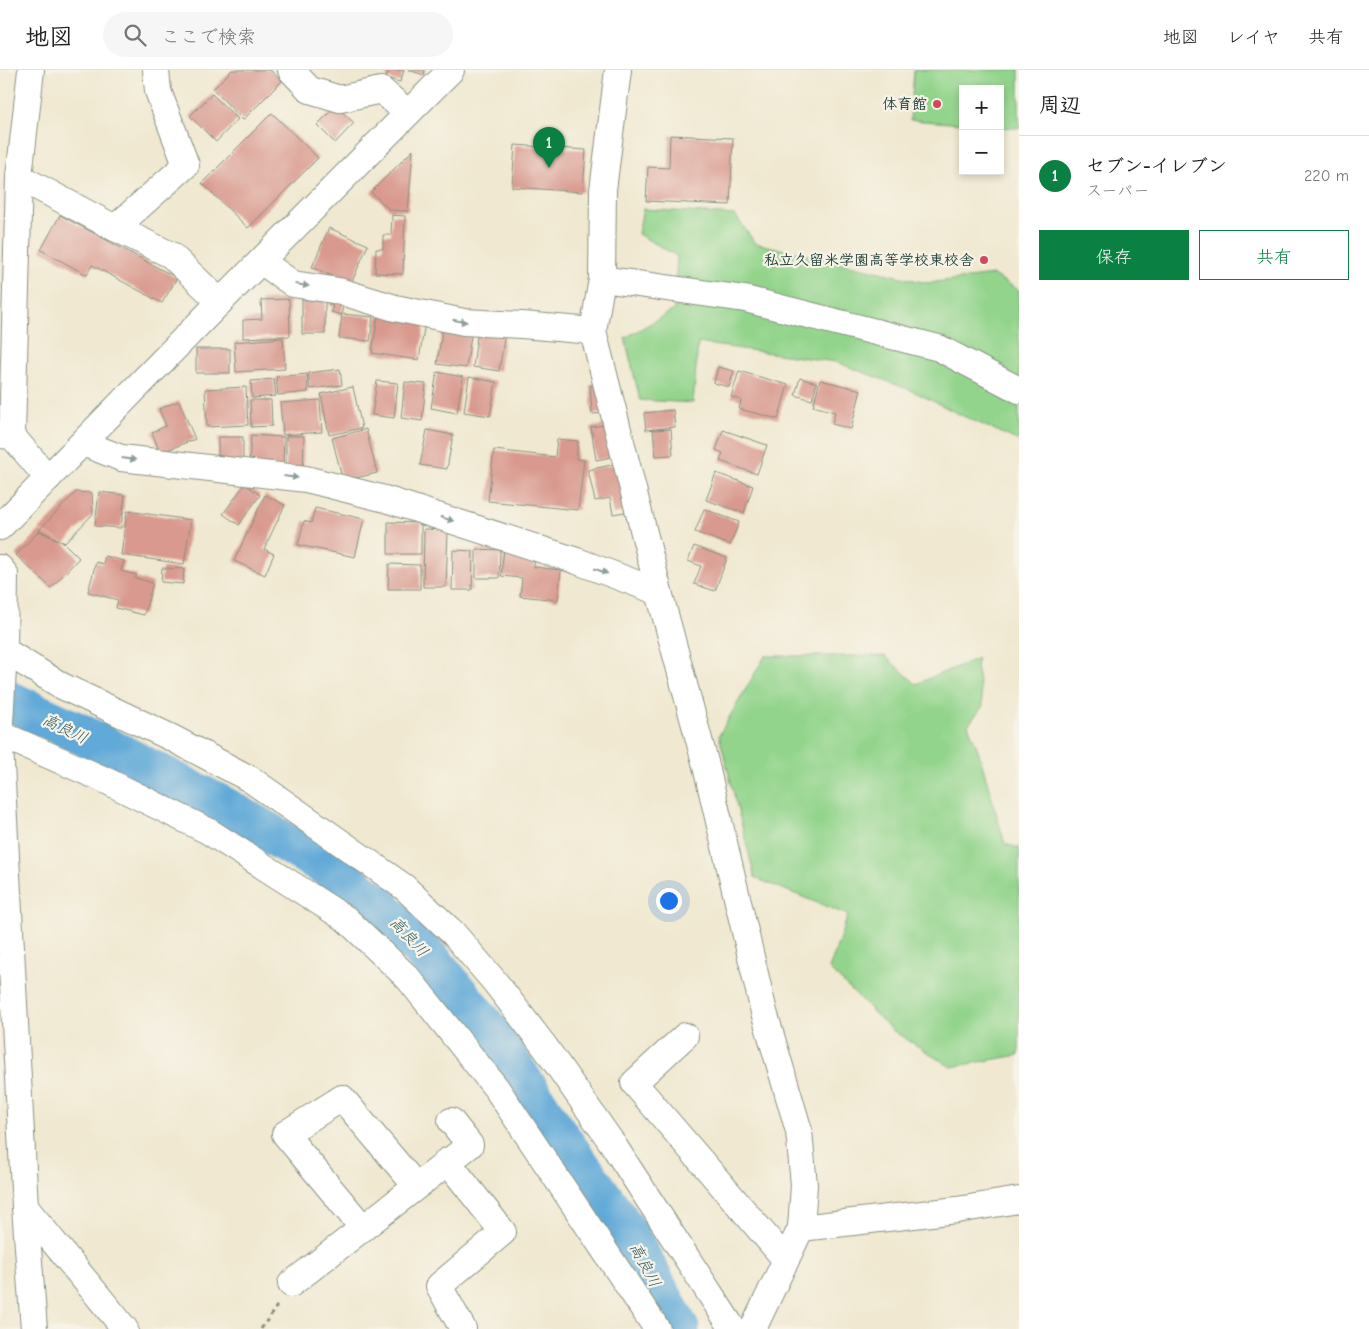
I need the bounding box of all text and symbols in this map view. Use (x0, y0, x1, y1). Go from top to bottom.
search box (103, 12, 453, 57)
icon: search (121, 21, 149, 49)
text: 地図 (25, 23, 73, 51)
text: ここで検索 (161, 26, 256, 48)
text: 地図 (1163, 27, 1199, 48)
text: レイヤ (1227, 27, 1280, 48)
text: 共有 (1308, 27, 1344, 48)
map controls (959, 85, 1004, 175)
button: + (959, 85, 1004, 130)
text: 周辺 (1039, 93, 1081, 117)
place label: 体育館 (882, 95, 927, 113)
marker: 体育館 (931, 98, 943, 110)
pin: 1 (533, 127, 565, 168)
button: − (959, 130, 1004, 175)
text: セブン-イレブン (1086, 155, 1227, 177)
text: 1 (1052, 167, 1058, 185)
text: 220 m (1304, 167, 1349, 185)
text: スーパー (1086, 182, 1149, 200)
button: 保存 (1039, 230, 1189, 280)
button: 共有 (1199, 230, 1349, 280)
place label: 私立久留米学園高等学校東校舎 (764, 251, 974, 269)
marker: 私立久留米学園高等学校東校舎 (978, 254, 990, 266)
one-way arrow (295, 282, 311, 290)
one-way arrow (453, 317, 469, 325)
one-way arrow (121, 455, 137, 463)
one-way arrow (283, 473, 299, 481)
one-way arrow (440, 516, 455, 524)
one-way arrow (594, 567, 609, 575)
water label: 高良川 (39, 710, 91, 748)
your location (656, 888, 682, 914)
water label: 高良川 (386, 913, 432, 961)
water label: 高良川 (626, 1240, 664, 1290)

